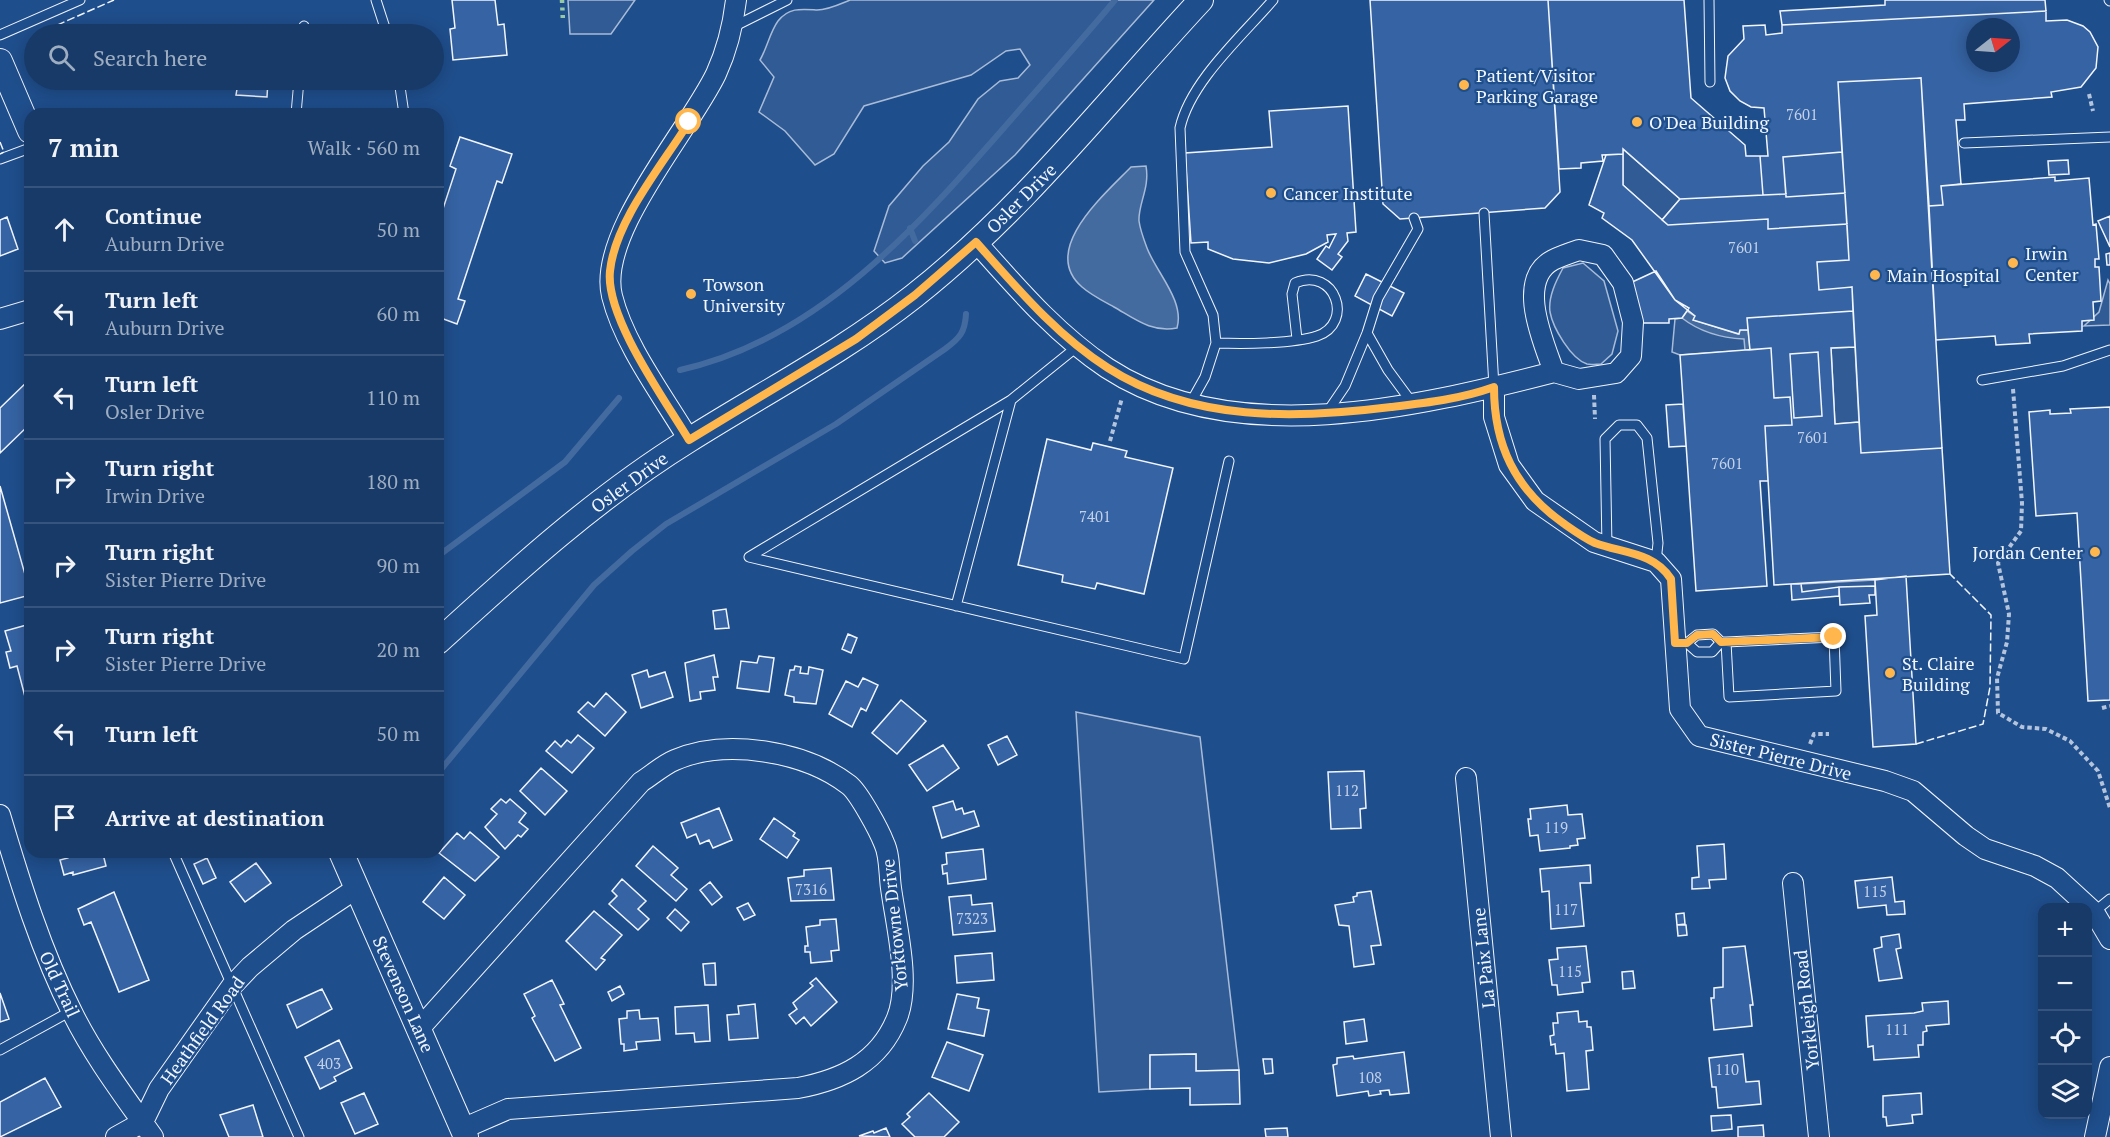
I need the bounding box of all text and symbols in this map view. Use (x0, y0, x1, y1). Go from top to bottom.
north arrow (1966, 18, 2020, 72)
search box (24, 24, 444, 90)
icon: search (45, 41, 78, 74)
text: Search here (93, 43, 207, 72)
place label: Patient/Visitor Parking Garage (1476, 63, 1598, 108)
marker: Patient/Visitor Parking Garage (1457, 78, 1471, 92)
house number: 7601 (1786, 104, 1818, 124)
route start (675, 108, 701, 134)
place label: O'Dea Building (1649, 110, 1769, 134)
marker: O'Dea Building (1630, 115, 1644, 129)
text: 7 min (48, 130, 119, 164)
text: Walk · 560 m (308, 134, 420, 161)
street label: Osler Drive (981, 158, 1061, 238)
place label: Cancer Institute (1283, 181, 1412, 205)
marker: Cancer Institute (1264, 186, 1278, 200)
text: Continue (105, 201, 202, 230)
icon: ahead (48, 213, 81, 246)
text: 50 m (377, 216, 420, 243)
text: Auburn Drive (105, 230, 225, 257)
house number: 7601 (1728, 237, 1760, 257)
place label: Irwin Center (2025, 241, 2079, 286)
marker: Irwin Center (2006, 256, 2020, 270)
place label: Main Hospital (1887, 263, 2000, 287)
marker: Main Hospital (1868, 268, 1882, 282)
place label: Towson University (703, 272, 786, 317)
text: Turn left (105, 285, 198, 314)
marker: Towson University (684, 287, 698, 301)
icon: left (48, 297, 81, 330)
text: 60 m (377, 300, 420, 327)
text: Auburn Drive (105, 314, 225, 341)
text: Turn left (105, 369, 198, 398)
icon: left (48, 381, 81, 414)
text: 110 m (366, 384, 420, 411)
text: Osler Drive (105, 398, 205, 425)
house number: 7601 (1797, 427, 1829, 447)
street label: Osler Drive (586, 446, 672, 518)
text: Turn right (105, 453, 214, 482)
house number: 7601 (1711, 453, 1743, 473)
icon: right (48, 465, 81, 498)
text: 180 m (366, 468, 420, 495)
text: Irwin Drive (105, 482, 205, 509)
house number: 7401 (1079, 506, 1111, 526)
text: Turn right (105, 537, 214, 566)
place label: Jordan Center (1972, 540, 2083, 564)
marker: Jordan Center (2088, 545, 2102, 559)
icon: right (48, 549, 81, 582)
text: 90 m (377, 552, 420, 579)
text: Sister Pierre Drive (105, 566, 266, 593)
text: Turn right (105, 621, 214, 650)
route end (1820, 623, 1846, 649)
icon: right (48, 633, 81, 666)
text: 20 m (377, 636, 420, 663)
text: Sister Pierre Drive (105, 650, 266, 677)
place label: St. Claire Building (1902, 651, 1975, 696)
marker: St. Claire Building (1883, 666, 1897, 680)
icon: left (48, 717, 81, 750)
text: Turn left (105, 719, 198, 748)
text: 50 m (377, 720, 420, 747)
street label: Sister Pierre Drive (1708, 727, 1854, 785)
house number: 112 (1335, 780, 1359, 800)
icon: arrive (48, 801, 81, 834)
text: Arrive at destination (105, 803, 324, 832)
house number: 119 (1544, 817, 1568, 837)
street label: Yorktowne Drive (875, 858, 913, 992)
house number: 7316 (795, 879, 827, 899)
house number: 115 (1863, 881, 1887, 901)
house number: 117 (1554, 899, 1578, 919)
map controls (2038, 903, 2092, 1119)
button: + (2038, 903, 2092, 957)
street label: La Paix Lane (1466, 907, 1500, 1009)
house number: 7323 (956, 908, 988, 928)
street label: Stevenson Lane (368, 932, 440, 1056)
street label: Old Trail (34, 947, 86, 1021)
street label: Yorkleigh Road (1788, 949, 1824, 1071)
button: − (2038, 957, 2092, 1011)
house number: 115 (1558, 961, 1582, 981)
street label: Heathfield Road (155, 971, 249, 1089)
button: locate (2038, 1011, 2092, 1065)
house number: 111 (1885, 1019, 1909, 1039)
house number: 403 (317, 1053, 341, 1073)
house number: 110 (1715, 1059, 1739, 1079)
button: layers (2038, 1065, 2092, 1119)
house number: 108 (1358, 1067, 1382, 1087)

